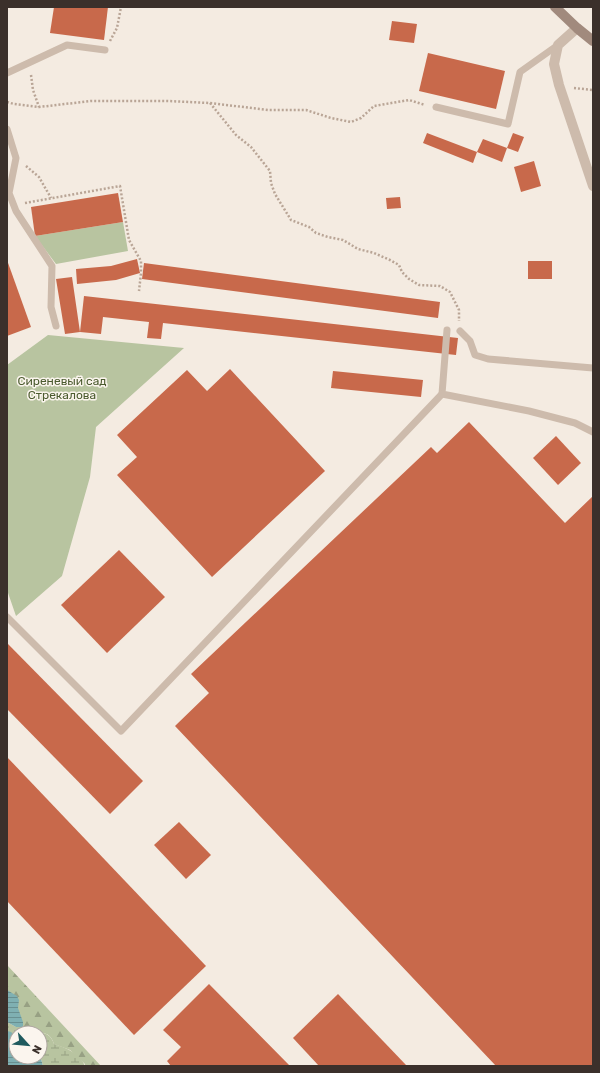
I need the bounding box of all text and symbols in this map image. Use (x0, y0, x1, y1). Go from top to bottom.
park label: Сиреневый сад Стрекалова (17, 374, 107, 402)
north arrow (8, 1025, 48, 1065)
text: N (29, 1043, 44, 1056)

